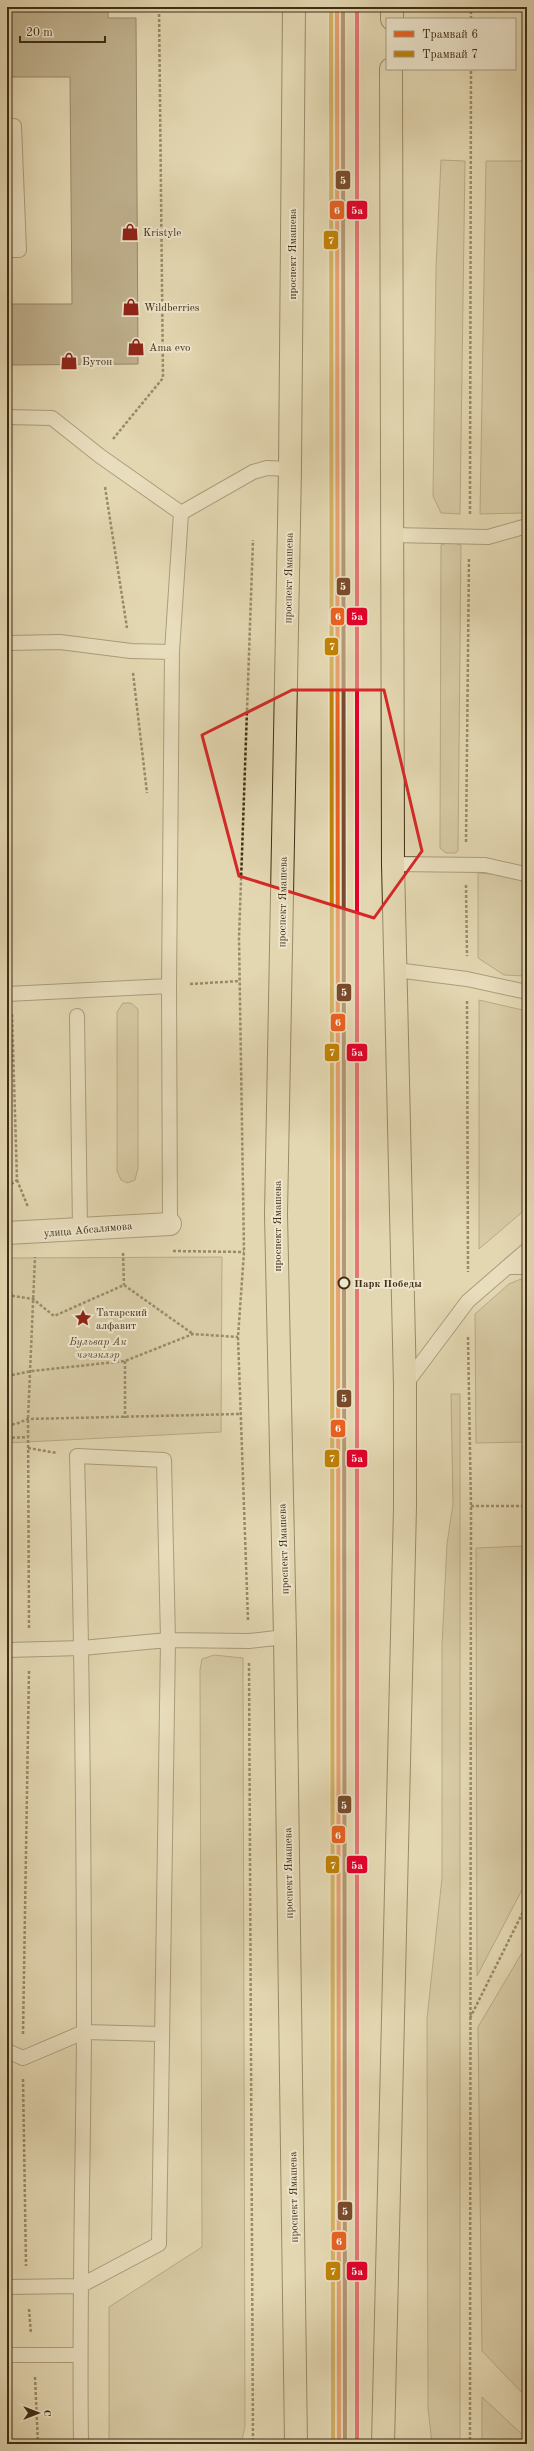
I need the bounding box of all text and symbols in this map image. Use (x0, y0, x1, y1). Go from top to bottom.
scale bar (20, 18, 105, 44)
legend (386, 18, 516, 70)
text: 20 m (26, 27, 53, 39)
text: Трамвай 6 (422, 29, 478, 41)
text: Трамвай 7 (422, 49, 478, 61)
line badge: 5 (335, 170, 351, 190)
text: 5 (340, 176, 346, 187)
line badge: 6 (329, 200, 345, 220)
line badge: 5а (346, 200, 368, 220)
text: 6 (334, 206, 340, 217)
text: 5а (351, 206, 363, 217)
street label: проспект Ямашева (288, 208, 299, 300)
shop icon: Kristyle (120, 222, 140, 242)
place label: Kristyle (143, 228, 181, 239)
line badge: 7 (323, 230, 339, 250)
text: 7 (328, 236, 334, 247)
shop icon: Wildberries (121, 297, 141, 317)
place label: Wildberries (144, 303, 200, 314)
shop icon: Ama evo (126, 337, 146, 357)
place label: Ama evo (149, 343, 190, 354)
shop icon: Бутон (59, 351, 79, 371)
place label: Бутон (82, 357, 112, 368)
street label: проспект Ямашева (283, 532, 296, 624)
line badge: 5 (336, 577, 351, 596)
text: 5 (340, 582, 346, 593)
line badge: 6 (330, 607, 345, 626)
line badge: 5а (346, 607, 368, 626)
text: 6 (335, 612, 341, 623)
text: 5а (351, 612, 363, 623)
line badge: 7 (324, 637, 339, 656)
text: 7 (329, 642, 335, 653)
street label: проспект Ямашева (277, 856, 290, 948)
line badge: 5 (336, 983, 352, 1002)
text: 5 (341, 988, 347, 999)
line badge: 6 (330, 1013, 346, 1032)
text: 6 (335, 1018, 341, 1029)
line badge: 7 (324, 1043, 340, 1062)
line badge: 5а (346, 1043, 368, 1062)
text: 7 (329, 1048, 335, 1059)
text: 5а (351, 1048, 363, 1059)
street label: проспект Ямашева (273, 1180, 284, 1272)
street label: улица Абсалямова (43, 1221, 134, 1240)
marker: Парк Победы (337, 1276, 351, 1290)
place label: Парк Победы (354, 1279, 422, 1290)
place icon: Татарский алфавит (73, 1308, 93, 1328)
place label: Татарский алфавит (96, 1308, 147, 1332)
park label: Бульвар Ак чәчәкләр (68, 1337, 127, 1361)
line badge: 5 (336, 1389, 352, 1408)
text: 5 (341, 1394, 347, 1405)
line badge: 6 (330, 1419, 346, 1438)
text: 6 (335, 1424, 341, 1435)
line badge: 7 (324, 1449, 340, 1468)
line badge: 5а (346, 1449, 368, 1468)
text: 7 (329, 1454, 335, 1465)
text: 5а (351, 1454, 363, 1465)
street label: проспект Ямашева (277, 1503, 292, 1595)
line badge: 5 (337, 1795, 352, 1814)
text: 5 (341, 1801, 347, 1812)
line badge: 6 (331, 1825, 346, 1844)
street label: проспект Ямашева (283, 1827, 296, 1919)
text: 6 (335, 1831, 341, 1842)
line badge: 7 (325, 1855, 340, 1874)
line badge: 5а (346, 1855, 368, 1874)
text: 7 (330, 1861, 336, 1872)
text: 5а (351, 1861, 363, 1872)
street label: проспект Ямашева (288, 2151, 301, 2243)
line badge: 5 (337, 2201, 353, 2221)
text: 5 (342, 2207, 348, 2218)
line badge: 6 (331, 2231, 347, 2251)
text: 6 (336, 2237, 342, 2248)
line badge: 7 (325, 2261, 341, 2281)
line badge: 5а (346, 2261, 368, 2281)
text: 7 (330, 2267, 336, 2278)
text: 5а (351, 2267, 363, 2278)
north arrow (18, 2393, 58, 2433)
text: С (41, 2409, 52, 2417)

